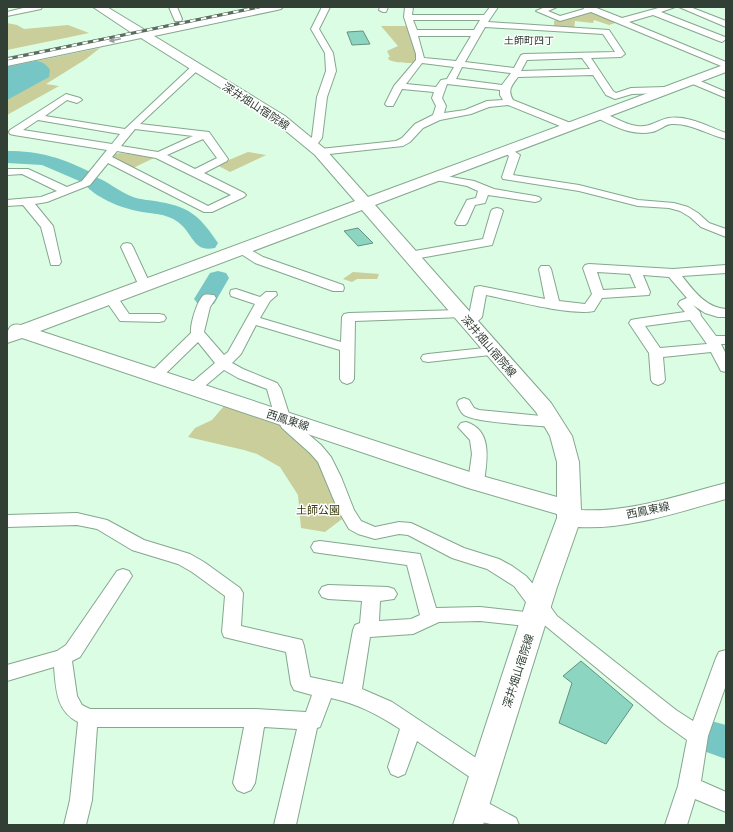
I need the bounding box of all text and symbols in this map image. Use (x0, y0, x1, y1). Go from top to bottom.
district label: 土師町四丁 (504, 34, 554, 47)
one-way arrow (109, 38, 122, 44)
street label: 深井畑山宿院線 (220, 79, 292, 133)
street label: 深井畑山宿院線 (458, 312, 520, 380)
street label: 西鳳東線 (265, 407, 311, 433)
street label: 西鳳東線 (625, 499, 671, 521)
park label: 土師公園 (296, 503, 340, 517)
street label: 深井畑山宿院線 (499, 632, 537, 710)

